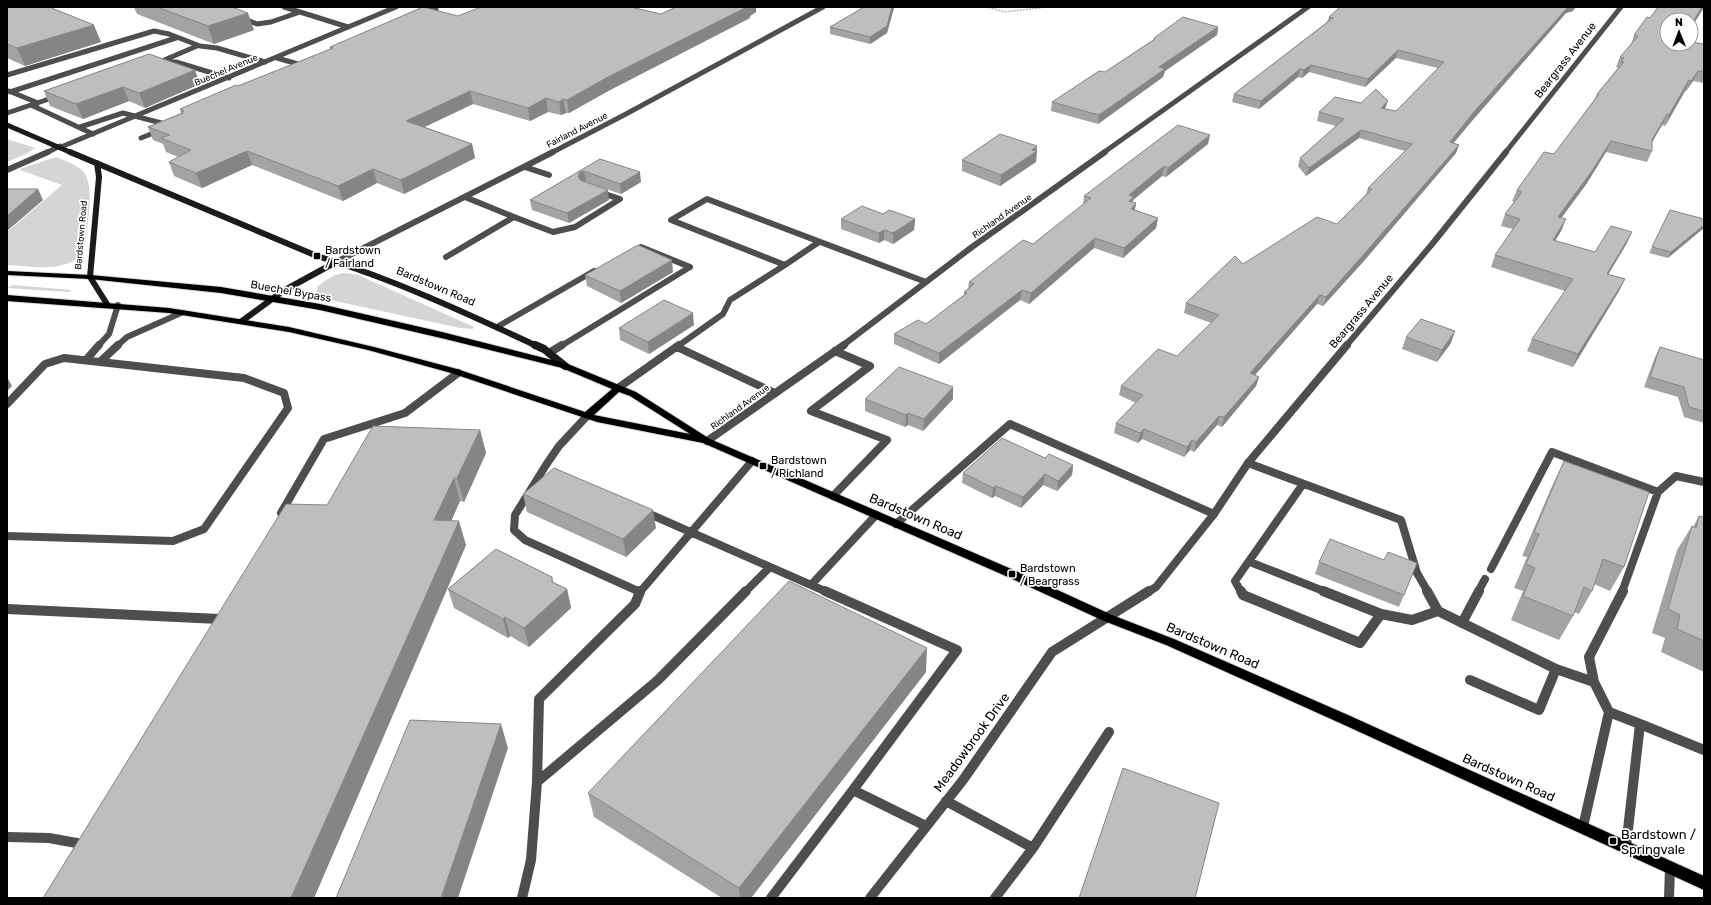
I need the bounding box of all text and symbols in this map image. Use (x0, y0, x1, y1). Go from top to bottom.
north arrow (1659, 12, 1699, 52)
text: N (1675, 16, 1683, 29)
street label: Beargrass Avenue (1532, 20, 1599, 101)
street label: Buechel Avenue (193, 52, 259, 88)
street label: Fairland Avenue (545, 110, 609, 150)
street label: Richland Avenue (970, 192, 1034, 240)
street label: Bardstown Road (73, 200, 89, 270)
place label: Bardstown / Fairland (325, 244, 381, 270)
marker: Bardstown / Fairland (312, 251, 322, 261)
street label: Bardstown Road (394, 264, 477, 309)
street label: Beargrass Avenue (1327, 272, 1396, 351)
street label: Buechel Bypass (250, 278, 333, 305)
street label: Richland Avenue (709, 382, 771, 432)
place label: Bardstown / Richland (771, 454, 827, 480)
marker: Bardstown / Richland (758, 461, 768, 471)
street label: Bardstown Road (867, 490, 965, 543)
place label: Bardstown / Beargrass (1020, 562, 1080, 588)
marker: Bardstown / Beargrass (1007, 569, 1017, 579)
street label: Bardstown Road (1164, 619, 1262, 672)
street label: Meadowbrook Drive (930, 690, 1012, 795)
street label: Bardstown Road (1460, 750, 1557, 805)
place label: Bardstown / Springvale (1621, 827, 1696, 858)
marker: Bardstown / Springvale (1608, 836, 1618, 846)

